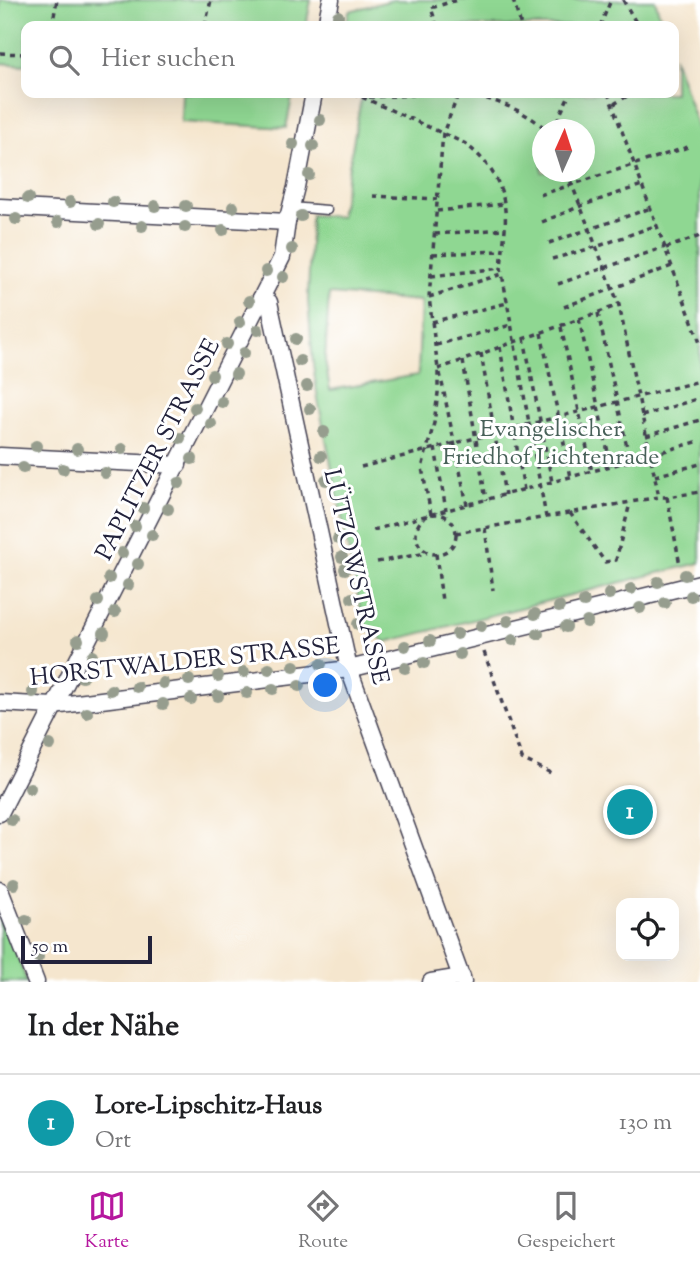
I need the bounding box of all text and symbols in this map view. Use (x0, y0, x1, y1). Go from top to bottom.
search box (21, 21, 679, 98)
icon: search (45, 41, 83, 79)
text: Hier suchen (101, 41, 236, 78)
north arrow (532, 119, 595, 182)
street label: PAPLITZER STRASSE (88, 333, 230, 567)
park label: Evangelischer Friedhof Lichtenrade (442, 413, 660, 475)
street label: LÜTZOWSTRASSE (314, 466, 396, 689)
street label: HORSTWALDER STRASSE (28, 630, 342, 696)
your location (308, 668, 342, 702)
pin: 1 (607, 786, 653, 838)
map controls (616, 898, 679, 961)
button: locate (616, 898, 679, 961)
scale bar (21, 933, 152, 965)
text: 50 m (32, 934, 68, 961)
text: In der Nähe (28, 1006, 179, 1049)
text: Lore-Lipschitz-Haus (95, 1088, 322, 1125)
text: 1 (47, 1107, 55, 1140)
text: 130 m (619, 1107, 672, 1140)
text: Ort (95, 1125, 131, 1158)
tab: Karte (84, 1187, 129, 1256)
tab: Route (298, 1187, 348, 1256)
tab: Gespeichert (517, 1187, 615, 1256)

